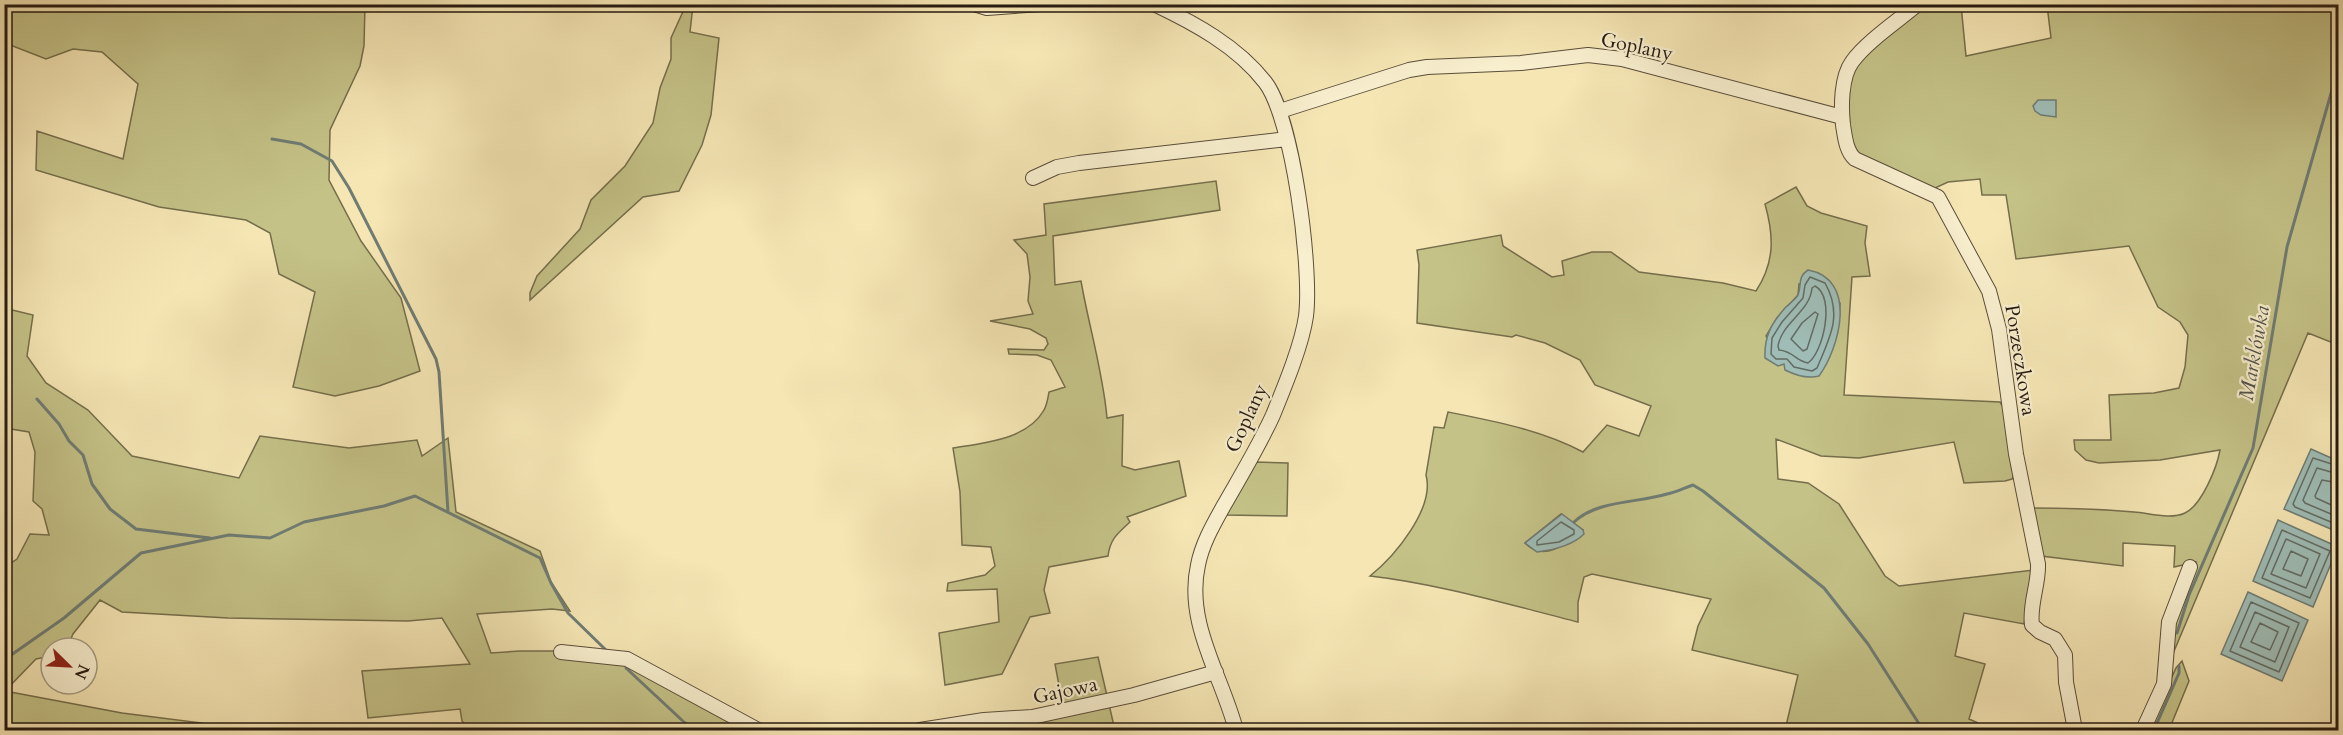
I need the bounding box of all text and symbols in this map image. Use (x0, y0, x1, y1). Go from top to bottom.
street label: Goplany (1598, 26, 1676, 67)
street label: Porzeczkowa (1998, 303, 2043, 418)
water label: Marklówka (2232, 303, 2277, 403)
street label: Goplany (1219, 379, 1274, 457)
north arrow (39, 636, 99, 696)
text: N (69, 661, 95, 683)
street label: Gajowa (1030, 670, 1100, 711)

